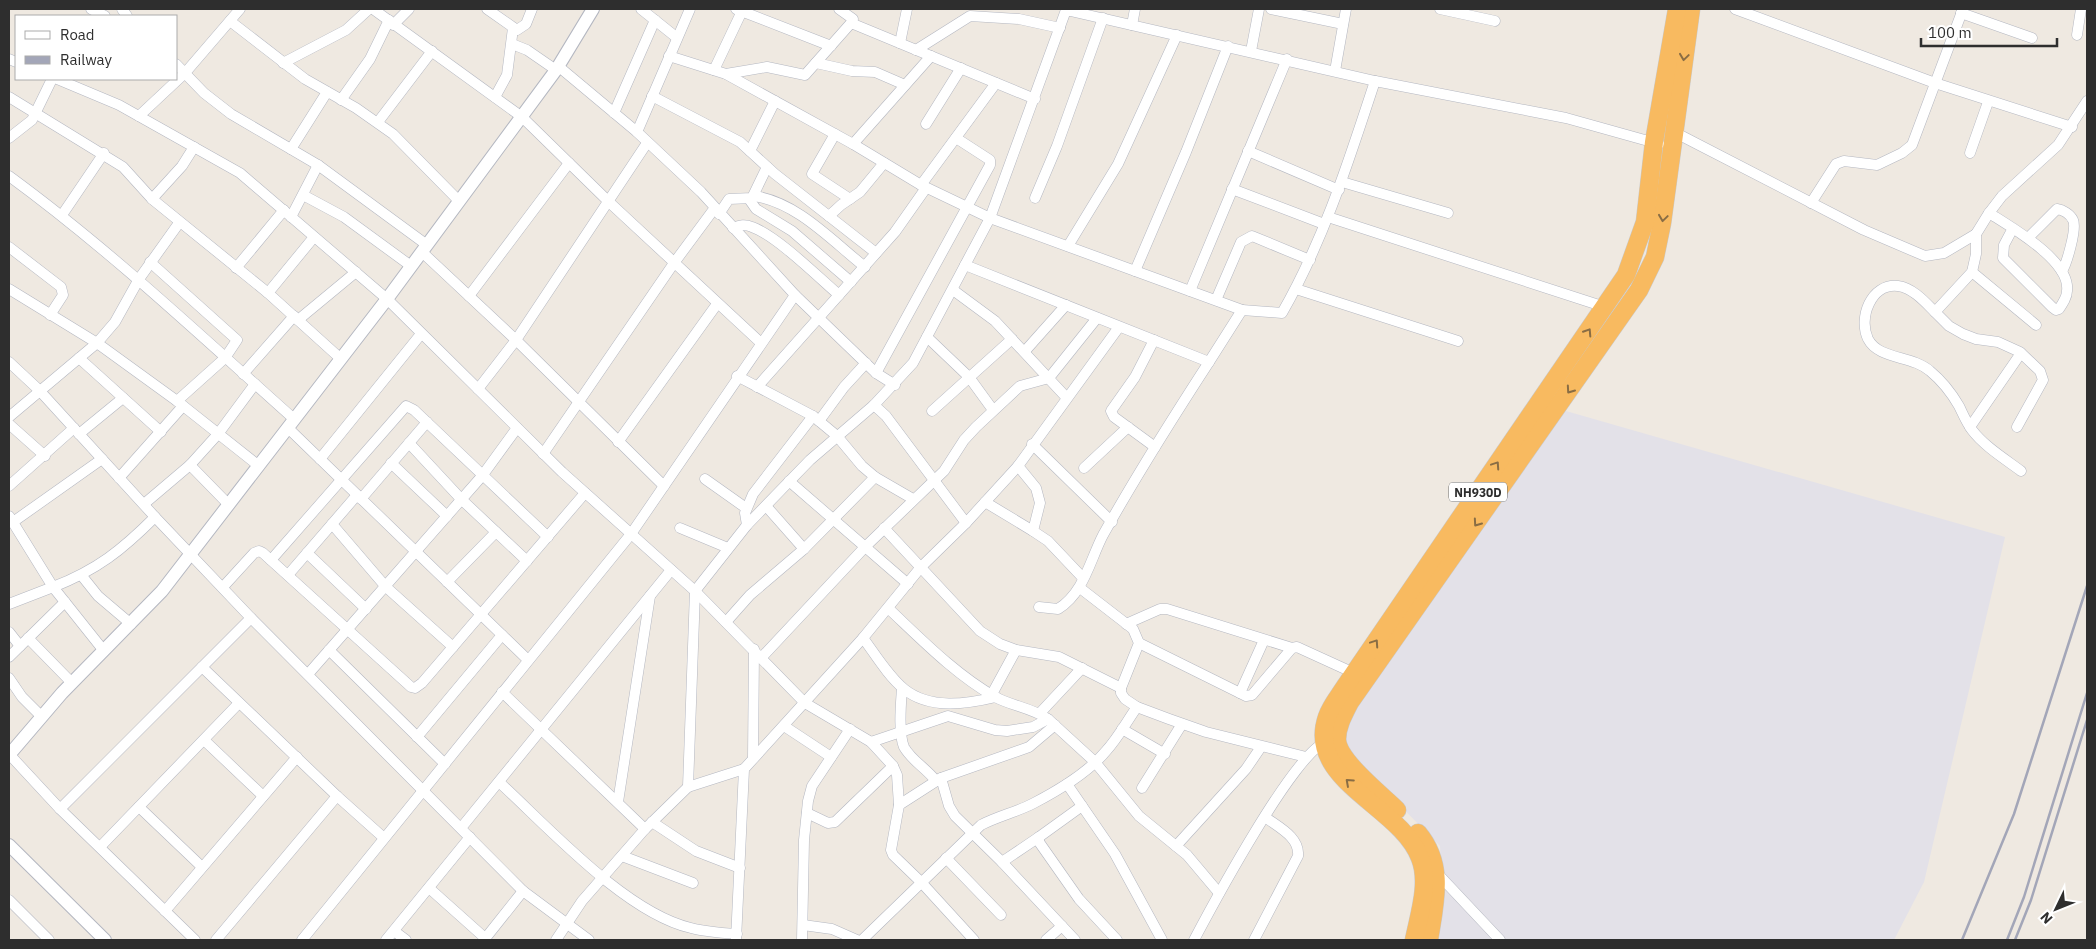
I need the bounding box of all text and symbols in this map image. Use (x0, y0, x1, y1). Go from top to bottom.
legend (15, 15, 178, 80)
scale bar (1921, 15, 2057, 47)
text: 100 m (1928, 23, 1972, 42)
text: Road (60, 25, 95, 44)
text: Railway (60, 50, 113, 69)
one-way arrow (1680, 53, 1690, 61)
one-way arrow (1658, 214, 1669, 222)
one-way arrow (1582, 328, 1592, 337)
one-way arrow (1567, 384, 1576, 394)
one-way arrow (1490, 462, 1499, 471)
road number: NH930D (1449, 482, 1507, 502)
one-way arrow (1474, 517, 1483, 526)
one-way arrow (1369, 639, 1378, 649)
one-way arrow (1345, 779, 1354, 788)
north arrow (2031, 884, 2081, 934)
text: N (2036, 908, 2057, 928)

